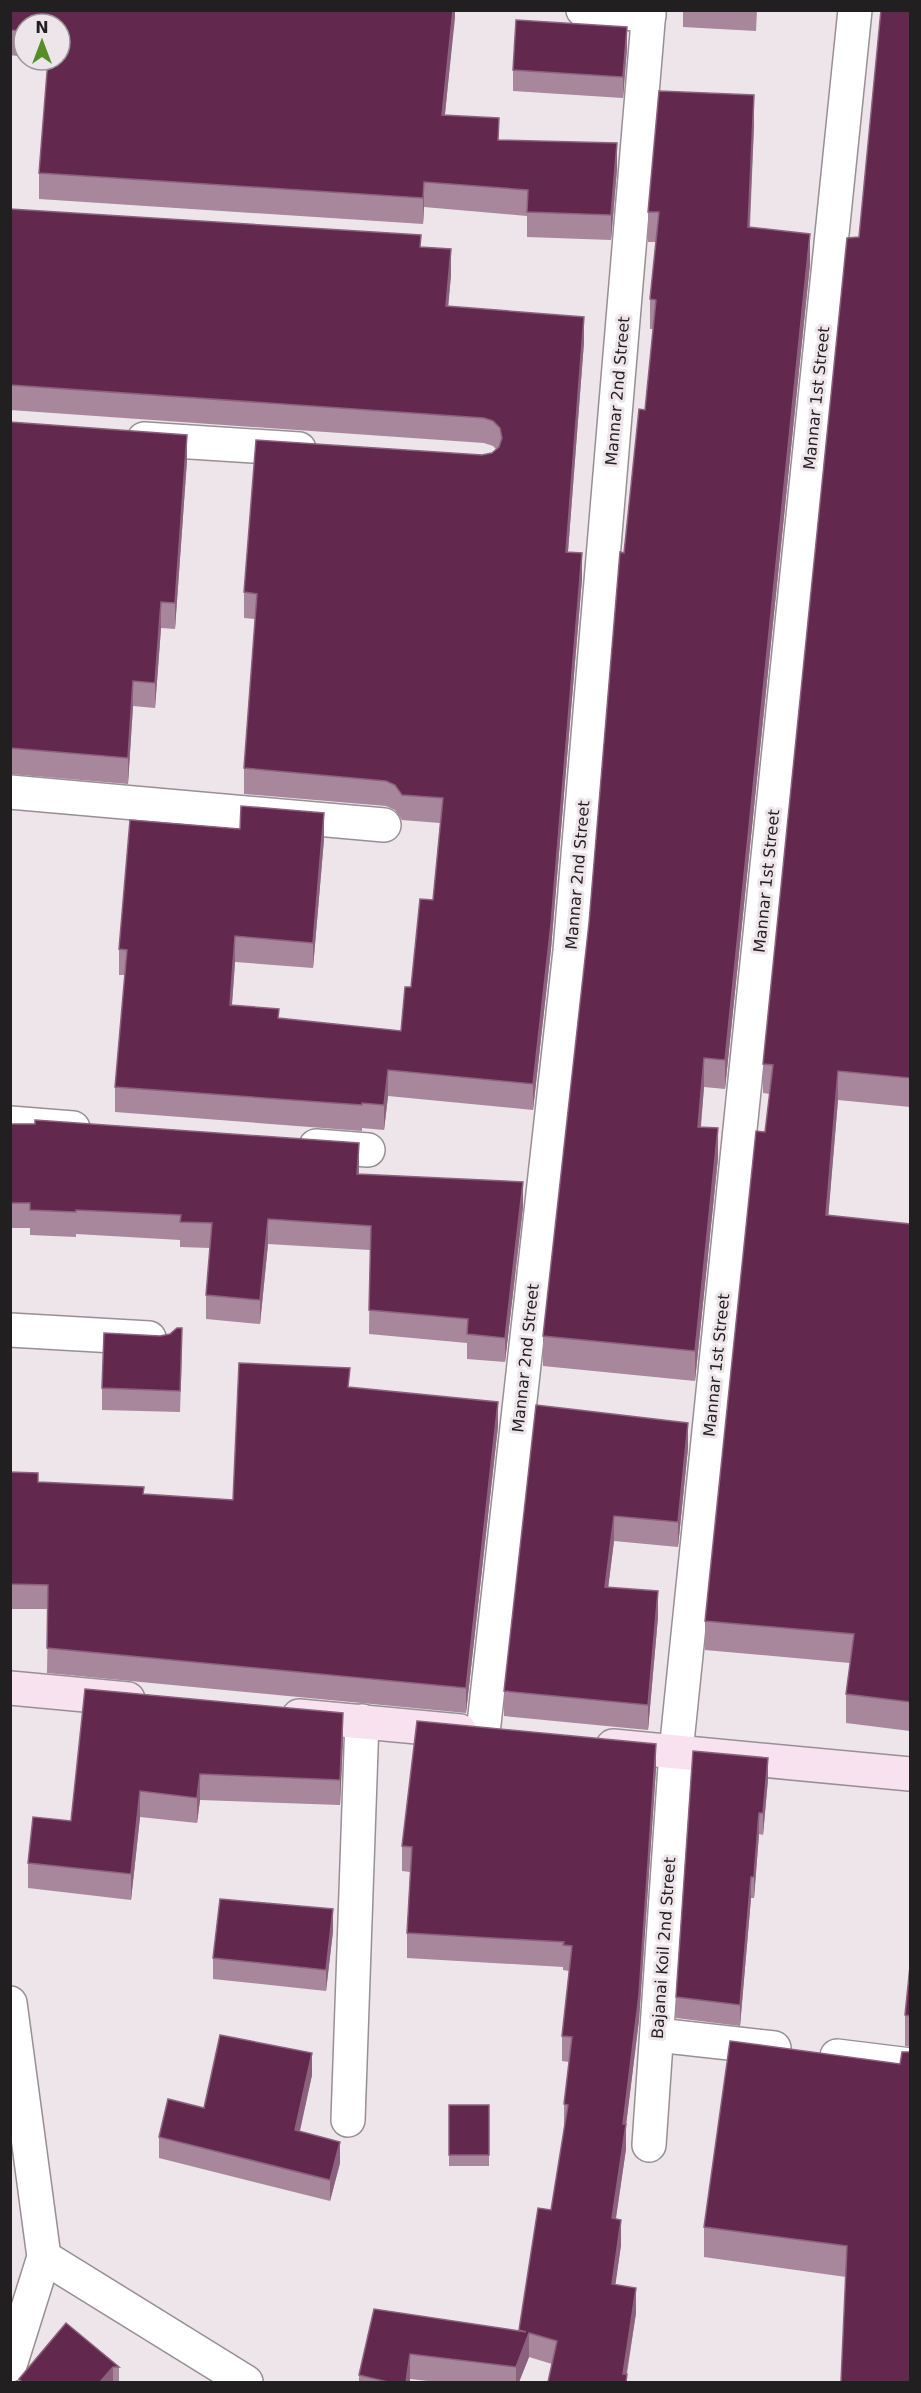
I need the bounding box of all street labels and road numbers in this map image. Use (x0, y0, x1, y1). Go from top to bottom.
street label: Mannar 2nd Street (602, 316, 633, 466)
street label: Mannar 1st Street (800, 326, 833, 471)
street label: Mannar 2nd Street (562, 800, 593, 950)
street label: Mannar 1st Street (750, 809, 783, 954)
street label: Mannar 2nd Street (508, 1283, 543, 1433)
street label: Mannar 1st Street (700, 1293, 733, 1438)
street label: Bajanai Koil 2nd Street (648, 1857, 679, 2040)

